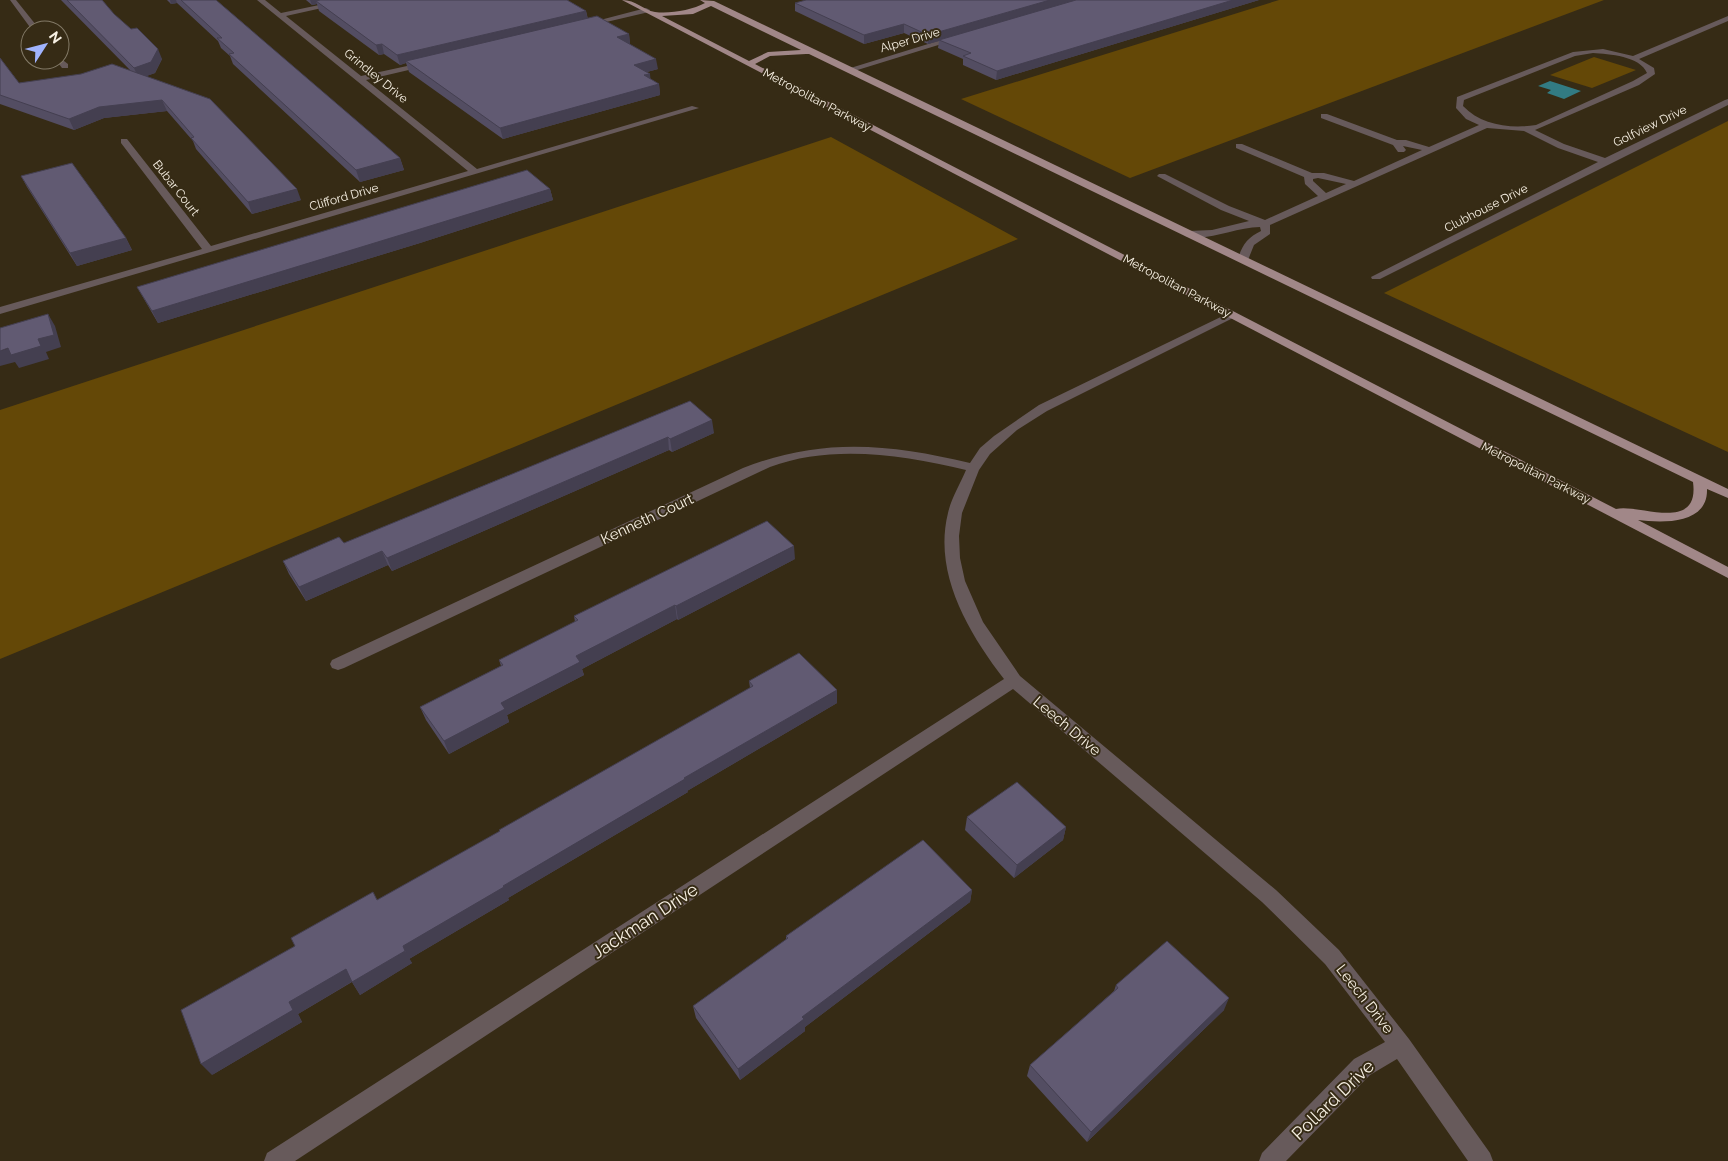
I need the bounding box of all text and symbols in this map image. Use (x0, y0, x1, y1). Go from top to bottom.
north arrow (20, 20, 70, 70)
street label: Alper Drive (879, 25, 941, 55)
text: N (46, 28, 65, 46)
street label: Grindley Drive (341, 46, 411, 106)
street label: Metropolitan Parkway (760, 66, 874, 135)
street label: Golfview Drive (1611, 102, 1689, 150)
street label: Bubar Court (150, 157, 202, 219)
street label: Clifford Drive (308, 180, 380, 214)
street label: Clubhouse Drive (1442, 181, 1530, 235)
street label: Metropolitan Parkway (1120, 252, 1234, 321)
street label: Metropolitan Parkway (1479, 439, 1593, 507)
street label: Kenneth Court (598, 490, 696, 548)
street label: Leech Drive (1030, 692, 1105, 760)
street label: Jackman Drive (588, 878, 702, 963)
street label: Leech Drive (1332, 961, 1398, 1037)
street label: Pollard Drive (1287, 1055, 1378, 1144)

